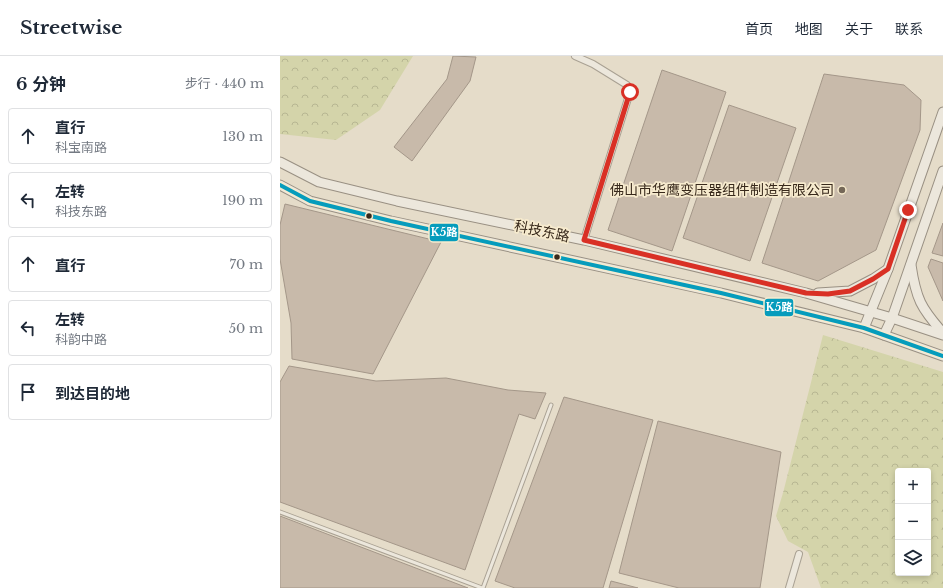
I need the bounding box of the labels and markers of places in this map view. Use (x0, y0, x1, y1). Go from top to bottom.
place label: 佛山市华鹰变压器组件制造有限公司 (610, 181, 834, 199)
marker: 佛山市华鹰变压器组件制造有限公司 (837, 185, 847, 195)
unlabelled marker (364, 211, 374, 221)
unlabelled marker (552, 252, 562, 262)

